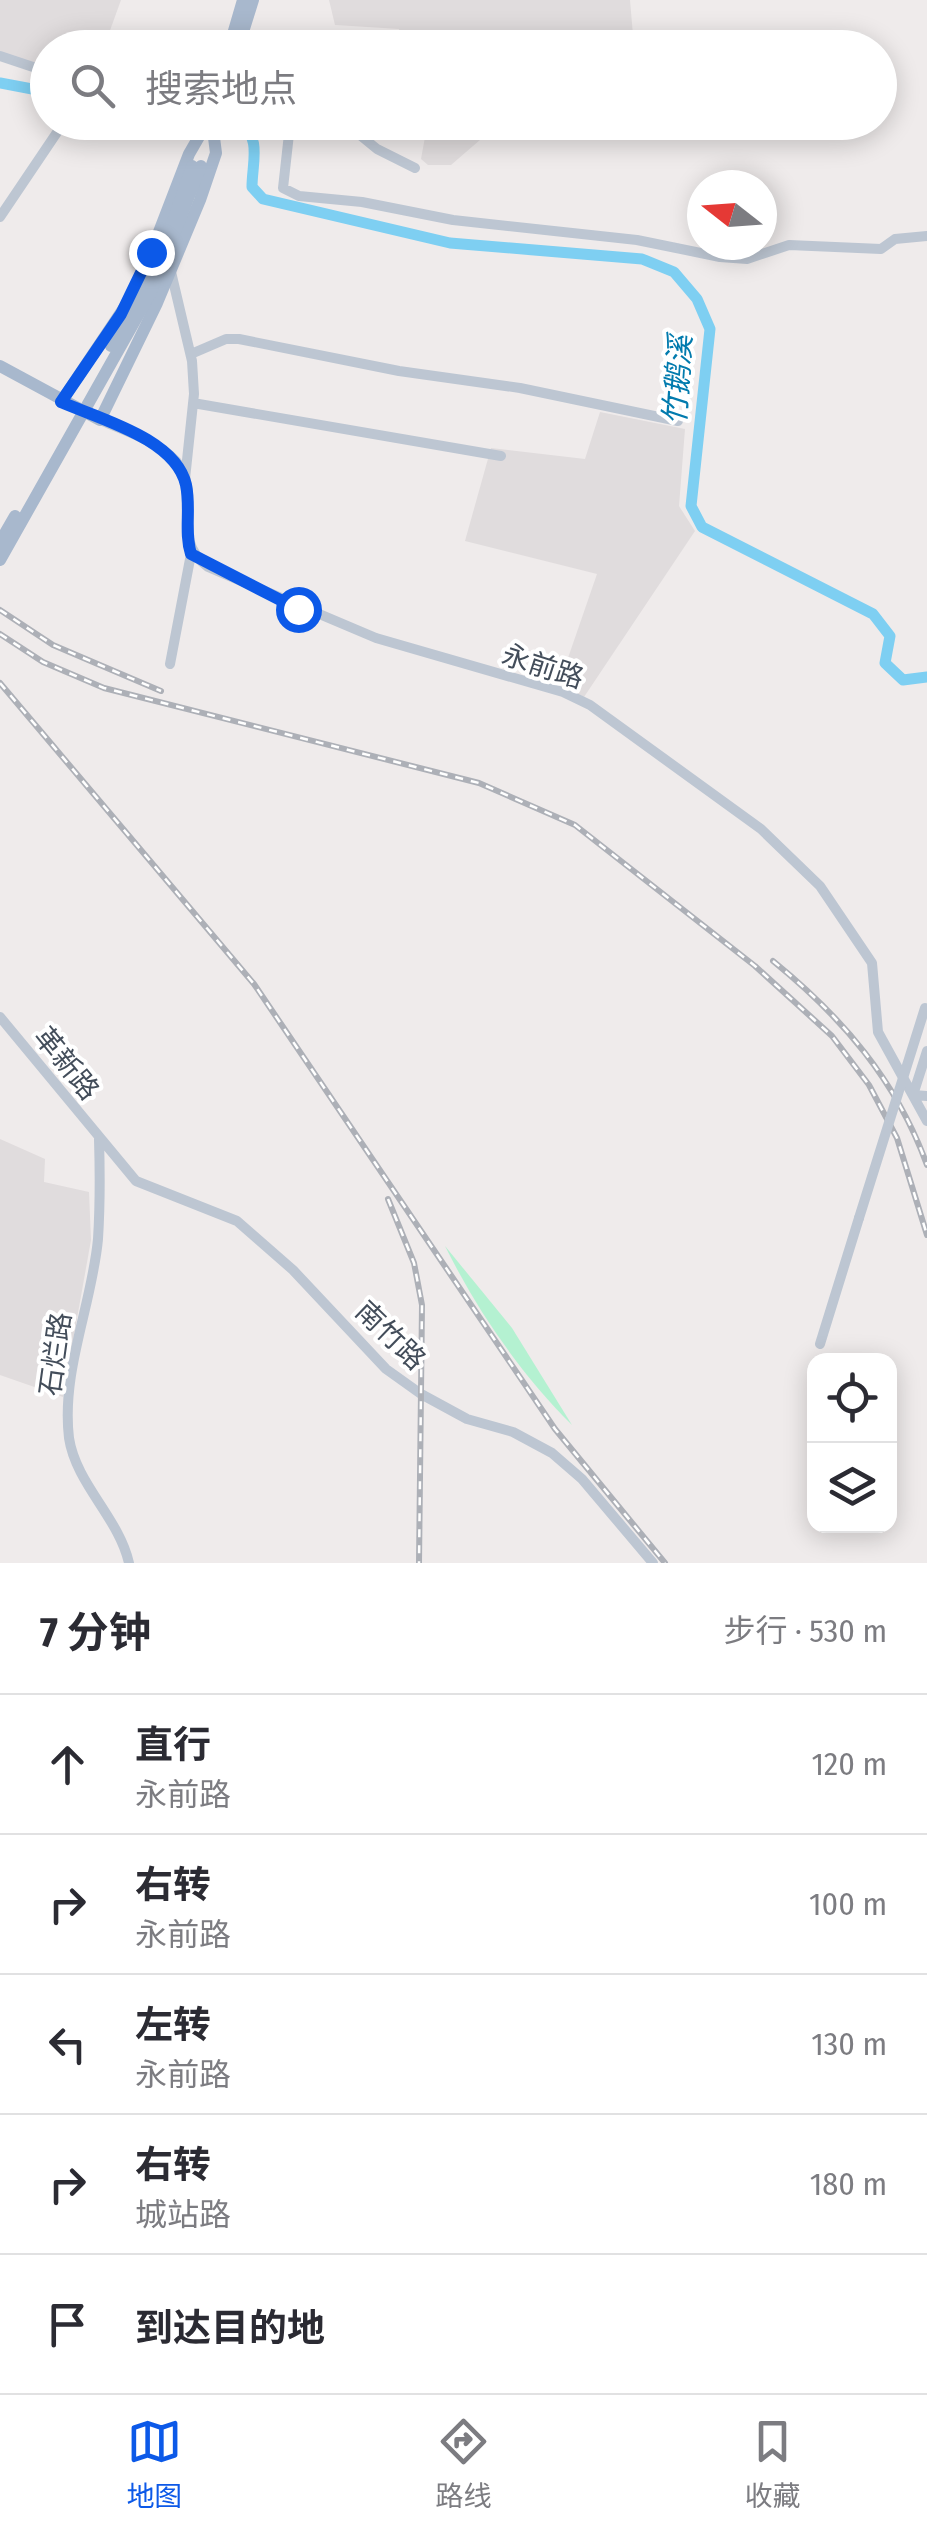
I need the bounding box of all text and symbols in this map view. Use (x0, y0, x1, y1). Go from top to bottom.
search box (30, 30, 897, 140)
icon: search (65, 58, 120, 113)
text: 搜索地点 (145, 66, 297, 112)
north arrow (687, 170, 777, 260)
route end (129, 230, 175, 276)
water label: 竹鹅溪 (657, 331, 699, 426)
route start (276, 587, 322, 633)
street label: 永前路 (498, 638, 588, 695)
street label: 革新路 (27, 1020, 106, 1106)
street label: 南竹路 (349, 1294, 432, 1376)
street label: 石烂路 (33, 1310, 78, 1398)
map controls (807, 1353, 897, 1533)
button: locate (807, 1353, 897, 1443)
button: layers (807, 1443, 897, 1533)
text: 7 分钟 (40, 1608, 151, 1658)
text: 步行 · 530 m (723, 1612, 887, 1650)
text: 直行 (135, 1722, 211, 1768)
icon: ahead (40, 1737, 95, 1792)
text: 120 m (812, 1745, 887, 1783)
text: 永前路 (135, 1776, 231, 1814)
text: 右转 (135, 1862, 211, 1908)
icon: right (40, 1877, 95, 1932)
text: 100 m (809, 1885, 887, 1923)
text: 永前路 (135, 1916, 231, 1954)
text: 左转 (135, 2002, 211, 2048)
icon: left (40, 2017, 95, 2072)
text: 130 m (811, 2025, 887, 2063)
text: 永前路 (135, 2056, 231, 2094)
text: 右转 (135, 2142, 211, 2188)
icon: right (40, 2157, 95, 2212)
text: 180 m (810, 2165, 887, 2203)
text: 城站路 (135, 2196, 231, 2234)
icon: arrive (40, 2297, 95, 2352)
text: 到达目的地 (135, 2305, 325, 2351)
tab: 地图 (126, 2414, 183, 2514)
tab: 路线 (435, 2414, 492, 2514)
tab: 收藏 (744, 2414, 801, 2514)

